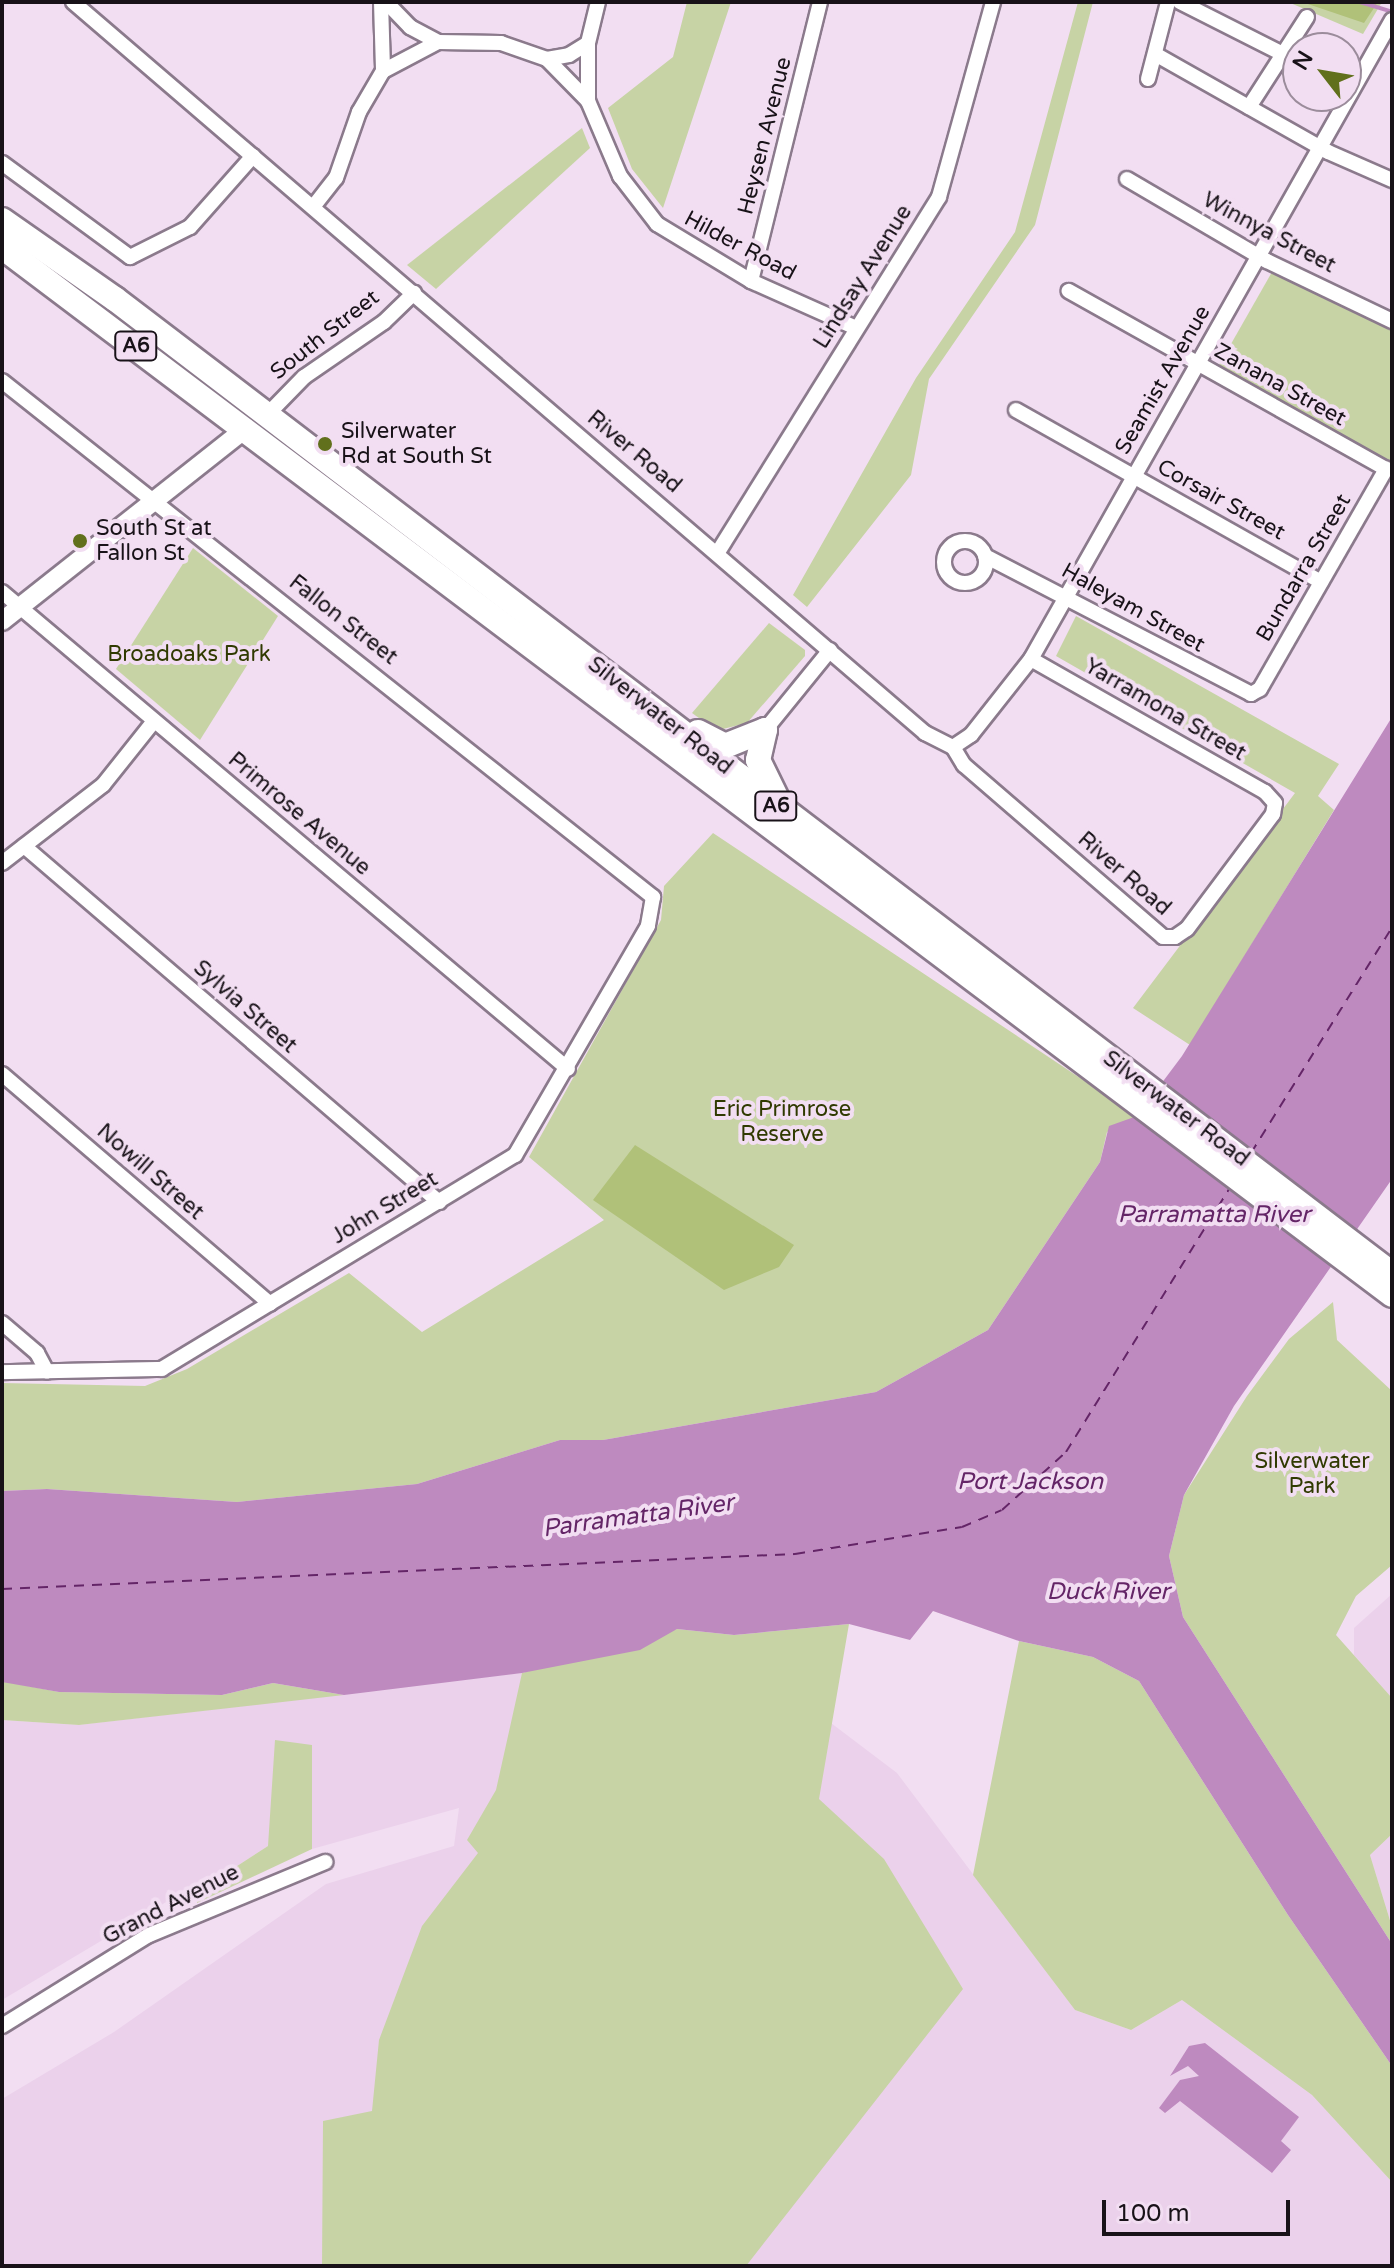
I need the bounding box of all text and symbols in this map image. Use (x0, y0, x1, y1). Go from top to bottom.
north arrow (1282, 32, 1362, 112)
text: N (1287, 46, 1319, 75)
street label: Heysen Avenue (733, 55, 797, 217)
street label: Winnya Street (1198, 187, 1340, 279)
street label: Lindsay Avenue (808, 200, 918, 354)
street label: Hilder Road (679, 205, 801, 287)
street label: South Street (265, 284, 385, 386)
street label: Seamist Avenue (1110, 301, 1216, 459)
road number: A6 (114, 330, 158, 362)
street label: Zanana Street (1210, 338, 1350, 432)
street label: River Road (582, 405, 686, 499)
place label: Silverwater Rd at South St (341, 418, 492, 470)
marker: Silverwater Rd at South St (316, 435, 334, 453)
street label: Corsair Street (1152, 454, 1290, 546)
street label: Bundarra Street (1251, 490, 1357, 646)
place label: South St at Fallon St (96, 515, 212, 566)
marker: South St at Fallon St (71, 532, 89, 550)
street label: Haleyam Street (1057, 558, 1209, 658)
street label: Fallon Street (283, 569, 403, 671)
park label: Broadoaks Park (107, 642, 271, 668)
street label: Silverwater Road (582, 651, 738, 781)
street label: Yarramona Street (1080, 653, 1250, 767)
street label: Primrose Avenue (222, 747, 376, 881)
road number: A6 (754, 790, 798, 822)
street label: River Road (1072, 826, 1176, 922)
street label: Sylvia Street (188, 955, 302, 1059)
street label: Silverwater Road (1098, 1045, 1254, 1173)
park label: Eric Primrose Reserve (713, 1096, 851, 1148)
street label: Nowill Street (91, 1118, 209, 1226)
street label: John Street (327, 1166, 443, 1250)
water label: Parramatta River (1118, 1201, 1310, 1229)
park label: Silverwater Park (1254, 1448, 1370, 1500)
water label: Port Jackson (957, 1468, 1103, 1496)
water label: Parramatta River (541, 1488, 735, 1544)
water label: Duck River (1047, 1578, 1169, 1606)
street label: Grand Avenue (99, 1859, 243, 1951)
scale bar (1106, 2184, 1294, 2234)
text: 100 m (1116, 2199, 1190, 2228)

